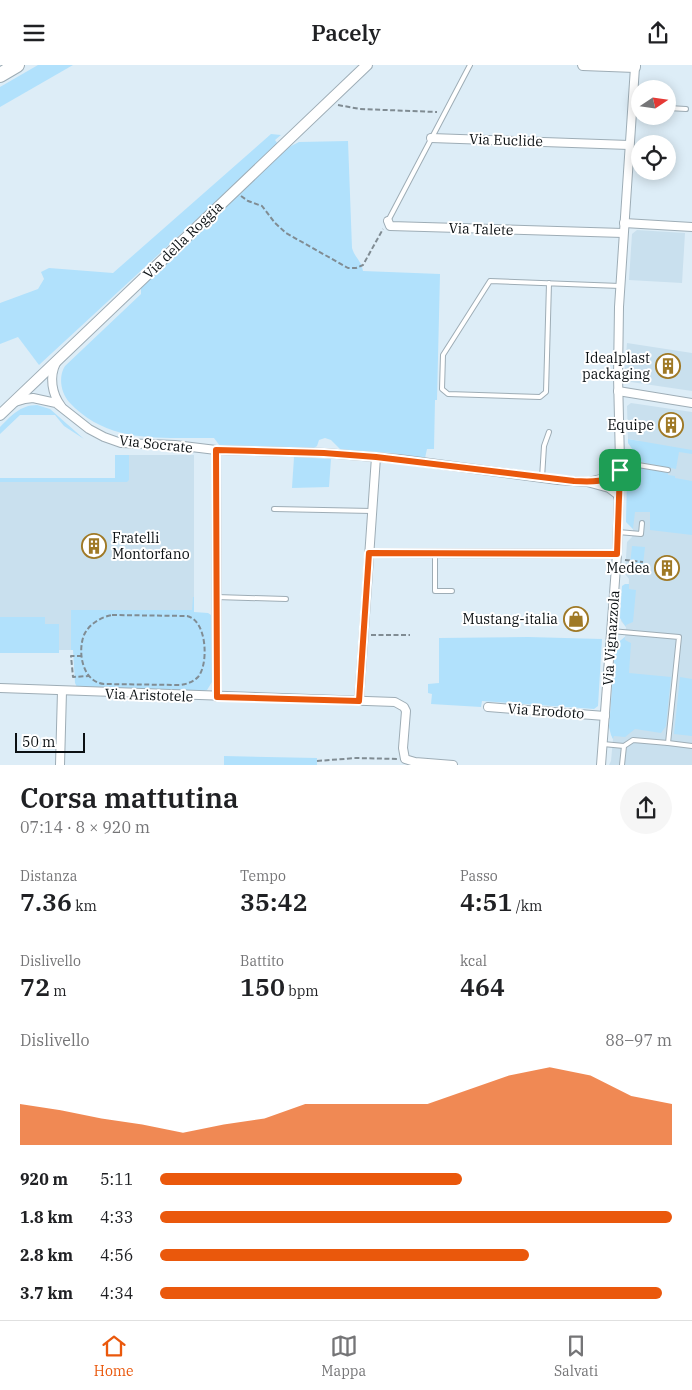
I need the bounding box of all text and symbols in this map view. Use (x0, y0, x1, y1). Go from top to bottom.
text: Pacely (311, 18, 381, 47)
icon: menu (20, 19, 48, 47)
icon: share (644, 19, 672, 47)
north arrow (631, 80, 676, 125)
map controls (631, 80, 676, 180)
street label: Via Euclide (469, 130, 543, 150)
button: locate (631, 135, 676, 180)
street label: Via della Roggia (139, 197, 227, 283)
street label: Via Talete (448, 219, 514, 239)
place label: Idealplast packaging (582, 349, 650, 383)
building icon: Idealplast packaging (655, 353, 681, 379)
building icon: Equipe (658, 412, 684, 438)
place label: Equipe (607, 416, 654, 434)
street label: Via Socrate (118, 431, 194, 457)
pin (599, 449, 641, 491)
icon: arrive (606, 456, 634, 484)
place label: Fratelli Montorfano (112, 529, 190, 563)
building icon: Fratelli Montorfano (81, 533, 107, 559)
building icon: Medea (654, 555, 680, 581)
place label: Medea (606, 559, 650, 577)
street label: Via Vignazzola (599, 589, 623, 686)
shop icon: Mustang-italia (563, 606, 589, 632)
place label: Mustang-italia (462, 610, 558, 628)
street label: Via Aristotele (105, 684, 193, 706)
street label: Via Erodoto (507, 699, 585, 723)
scale bar (15, 730, 85, 753)
text: 50 m (22, 733, 55, 751)
text: Corsa mattutina (20, 779, 239, 816)
button: share (620, 782, 672, 834)
text: 07:14 · 8 × 920 m (20, 817, 150, 837)
text: Distanza (20, 867, 77, 885)
text: Tempo (240, 867, 286, 885)
text: Passo (460, 867, 498, 885)
text: 7.36 (20, 885, 72, 918)
text: 35:42 (240, 885, 307, 918)
text: 4:51 (460, 885, 512, 918)
text: km (72, 897, 97, 915)
text: /km (512, 897, 542, 915)
text: Dislivello (20, 952, 81, 970)
text: Battito (240, 952, 284, 970)
text: kcal (460, 952, 487, 970)
text: 72 (20, 970, 50, 1003)
text: 150 (240, 970, 285, 1003)
text: 464 (460, 970, 505, 1003)
text: m (50, 982, 67, 1000)
text: bpm (285, 982, 319, 1000)
text: Dislivello (20, 1030, 90, 1050)
text: 88–97 m (605, 1030, 672, 1050)
text: 920 m (20, 1169, 68, 1189)
text: 5:11 (100, 1169, 133, 1189)
text: 1.8 km (20, 1207, 73, 1227)
text: 4:33 (100, 1207, 133, 1227)
text: 2.8 km (20, 1245, 73, 1265)
text: 4:56 (100, 1245, 133, 1265)
text: 3.7 km (20, 1283, 73, 1303)
text: 4:34 (100, 1283, 133, 1303)
tab: Home (94, 1332, 134, 1380)
tab: Mappa (321, 1332, 366, 1380)
tab: Salvati (554, 1332, 598, 1380)

